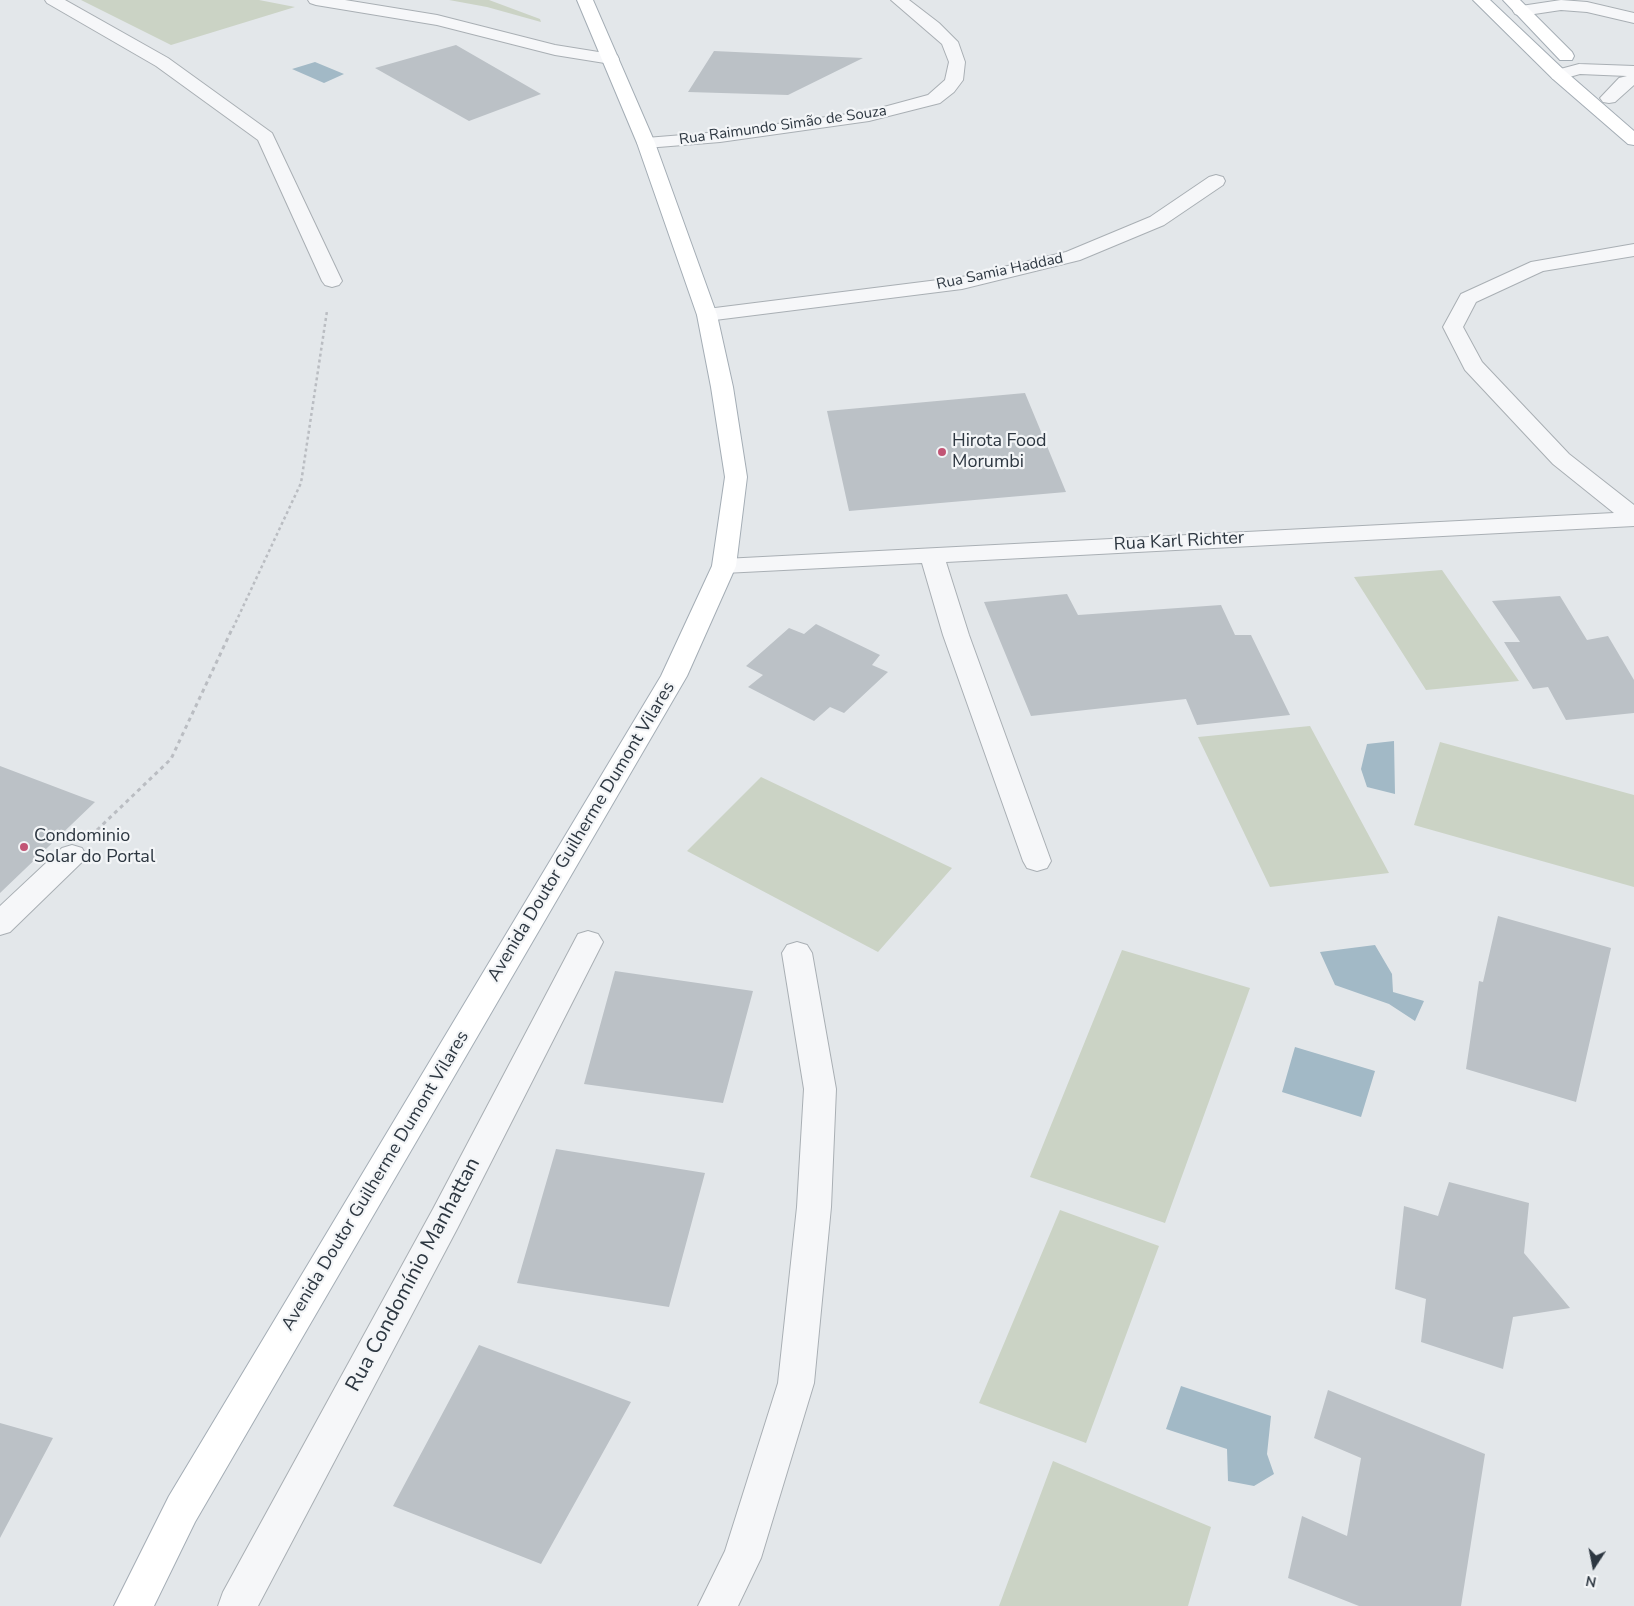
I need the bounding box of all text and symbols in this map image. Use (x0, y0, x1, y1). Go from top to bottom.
street label: Rua Raimundo Simão de Souza (678, 103, 888, 149)
street label: Rua Samia Haddad (935, 250, 1065, 294)
place label: Hirota Food Morumbi (952, 431, 1047, 474)
marker: Hirota Food Morumbi (936, 446, 948, 458)
street label: Rua Karl Richter (1113, 528, 1245, 556)
street label: Avenida Doutor Guilherme Dumont Vilares (484, 678, 680, 986)
place label: Condominio Solar do Portal (34, 826, 155, 869)
marker: Condominio Solar do Portal (18, 841, 30, 853)
street label: Avenida Doutor Guilherme Dumont Vilares (278, 1027, 474, 1335)
street label: Rua Condomínio Manhattan (341, 1154, 487, 1396)
north arrow (1569, 1541, 1619, 1591)
text: N (1584, 1571, 1598, 1592)

